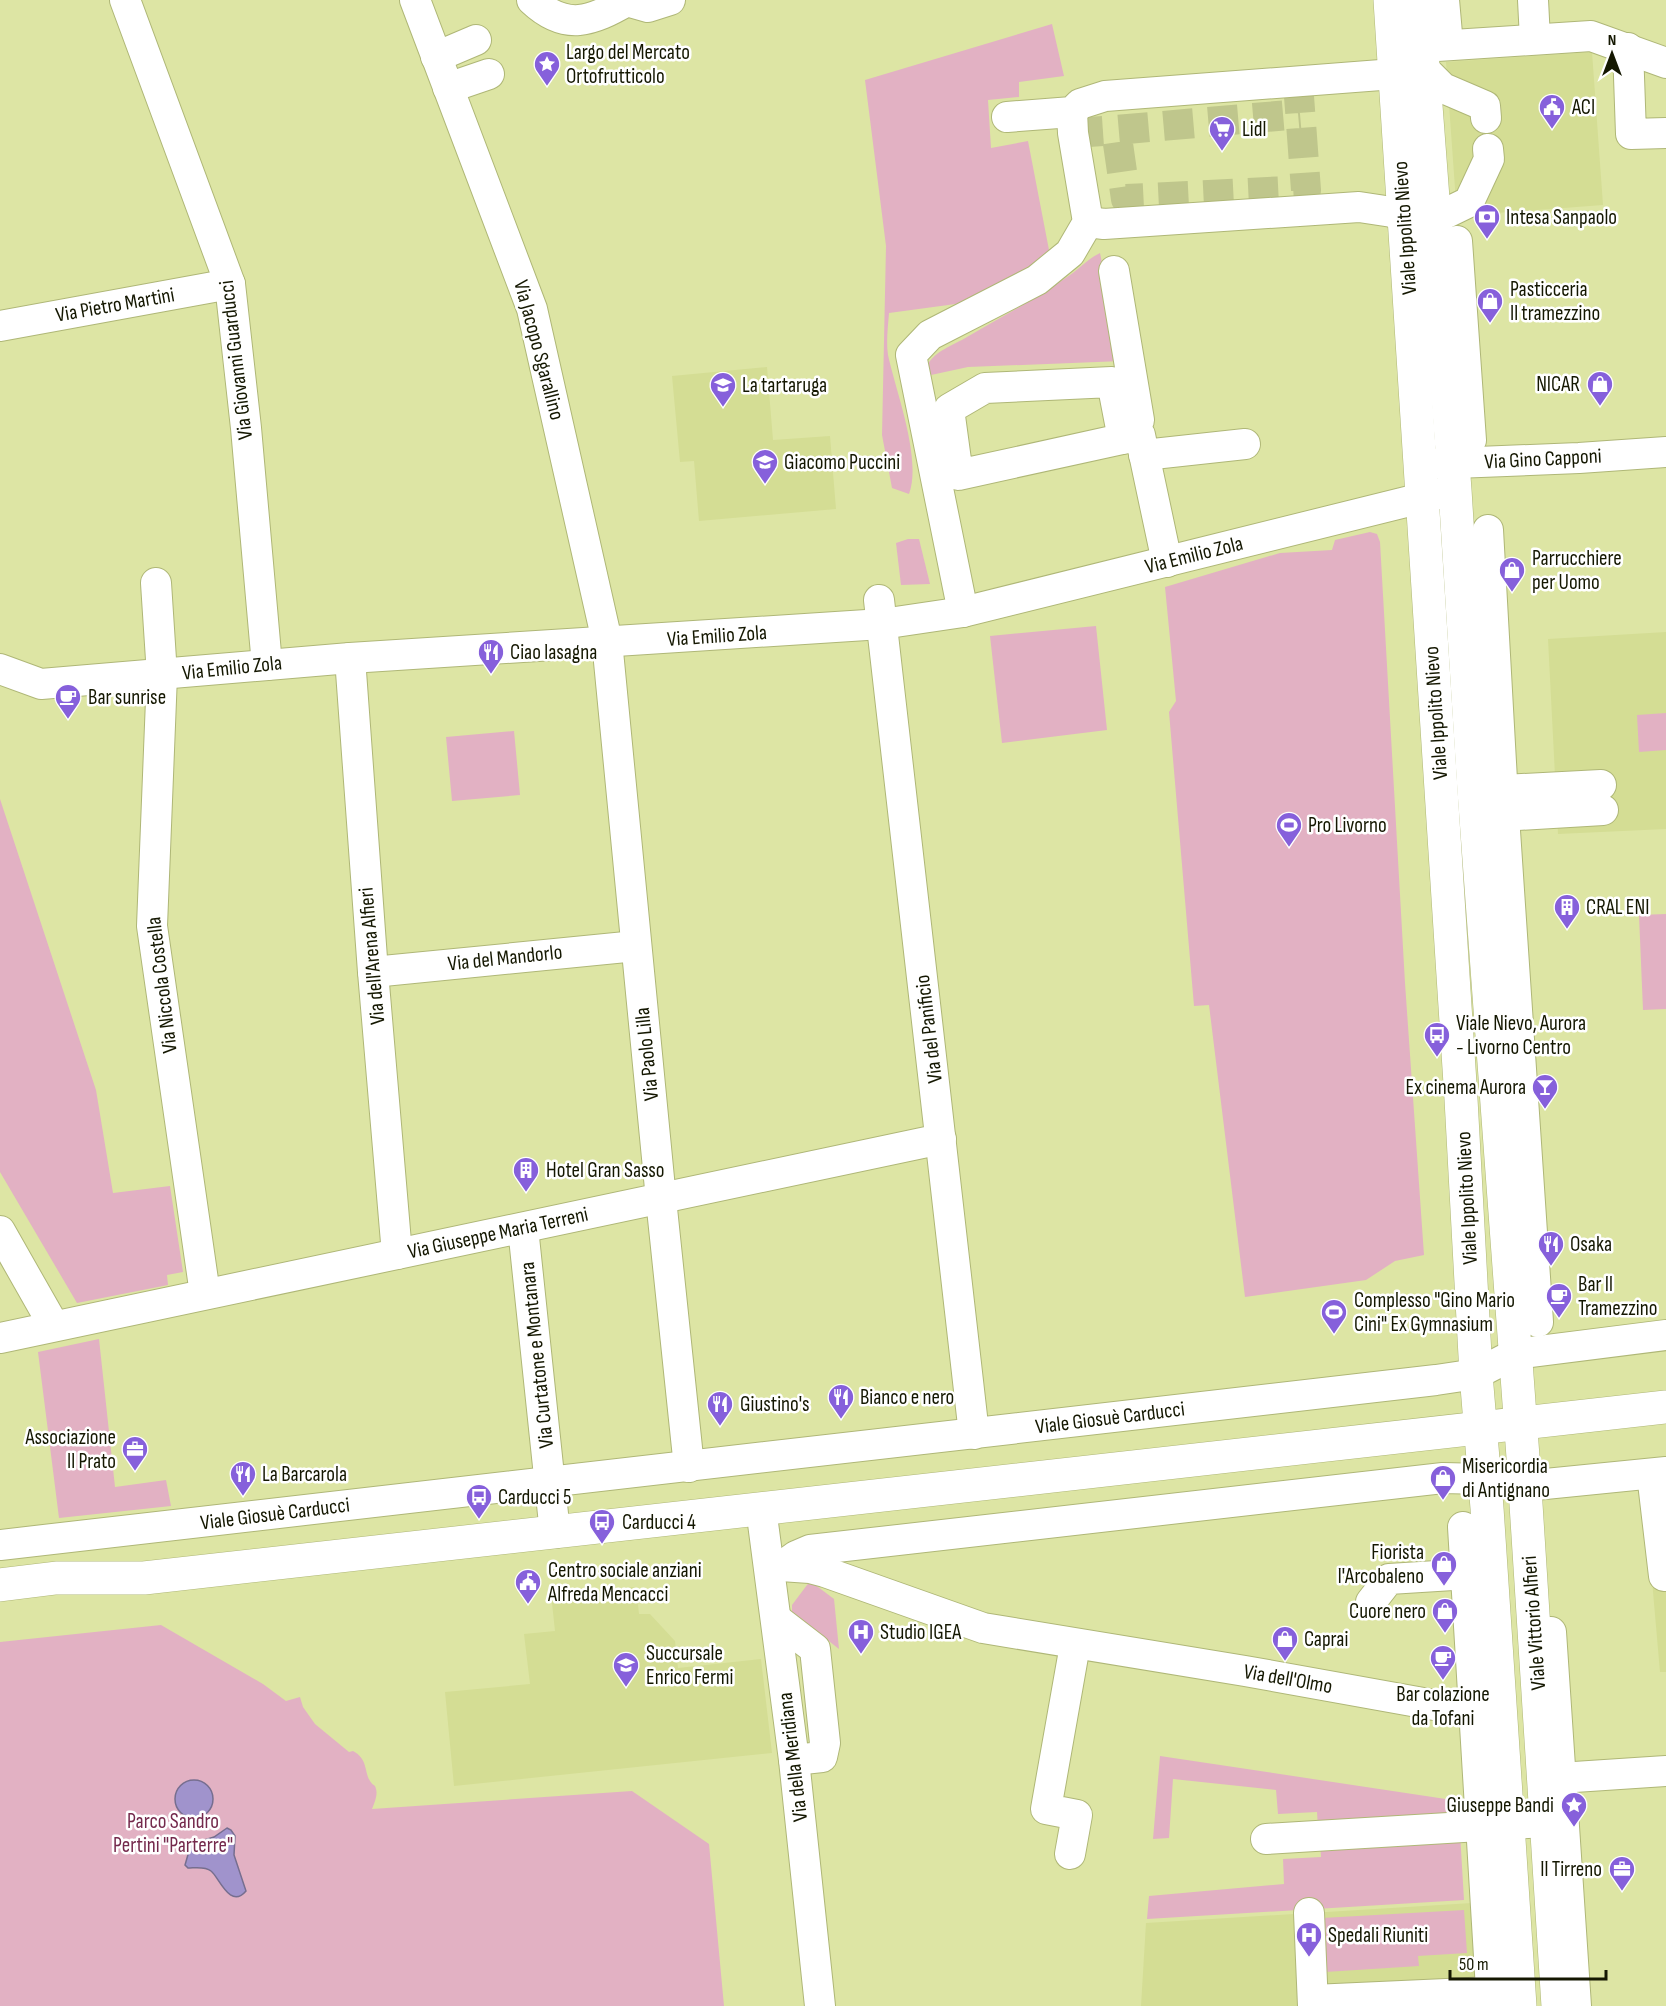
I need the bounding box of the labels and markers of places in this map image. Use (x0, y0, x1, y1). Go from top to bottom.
place label: Largo del Mercato Ortofrutticolo (566, 40, 690, 89)
place icon: Largo del Mercato Ortofrutticolo (532, 49, 562, 87)
public building icon: ACI (1537, 92, 1567, 130)
place label: ACI (1571, 95, 1595, 120)
supermarket icon: Lidl (1207, 114, 1237, 152)
place label: Lidl (1242, 117, 1266, 142)
bank icon: Intesa Sanpaolo (1472, 202, 1502, 240)
place label: Intesa Sanpaolo (1506, 205, 1617, 230)
place label: Pasticceria Il tramezzino (1510, 277, 1600, 326)
shop icon: Pasticceria Il tramezzino (1475, 286, 1505, 324)
shop icon: NICAR (1585, 369, 1615, 407)
school or university icon: La tartaruga (708, 370, 738, 408)
place label: NICAR (1536, 372, 1580, 397)
place label: La tartaruga (742, 373, 827, 398)
school or university icon: Giacomo Puccini (750, 447, 780, 485)
place label: Giacomo Puccini (784, 450, 900, 475)
place label: Parrucchiere per Uomo (1532, 546, 1622, 595)
shop icon: Parrucchiere per Uomo (1497, 555, 1527, 593)
restaurant icon: Ciao lasagna (476, 637, 506, 675)
place label: Ciao lasagna (510, 640, 597, 665)
cafe icon: Bar sunrise (53, 682, 83, 720)
place label: Bar sunrise (88, 685, 166, 710)
sports icon: Pro Livorno (1274, 810, 1304, 848)
place label: Pro Livorno (1308, 813, 1387, 838)
building icon: CRAL ENI (1552, 892, 1582, 930)
place label: CRAL ENI (1586, 895, 1649, 920)
place label: Viale Nievo, Aurora - Livorno Centro (1456, 1011, 1586, 1060)
bus stop icon: Viale Nievo, Aurora - Livorno Centro (1422, 1020, 1452, 1058)
bar icon: Ex cinema Aurora (1530, 1072, 1560, 1110)
place label: Ex cinema Aurora (1406, 1075, 1526, 1100)
building icon: Hotel Gran Sasso (511, 1155, 541, 1193)
place label: Hotel Gran Sasso (546, 1158, 665, 1183)
restaurant icon: Osaka (1536, 1229, 1566, 1267)
place label: Osaka (1570, 1232, 1612, 1257)
place label: Bar Il Tramezzino (1578, 1272, 1657, 1321)
cafe icon: Bar Il Tramezzino (1544, 1281, 1574, 1319)
place label: Complesso "Gino Mario Cini" Ex Gymnasium (1354, 1288, 1515, 1337)
sports icon: Complesso "Gino Mario Cini" Ex Gymnasium (1319, 1297, 1349, 1335)
restaurant icon: Bianco e nero (826, 1382, 856, 1420)
place label: Bianco e nero (860, 1385, 954, 1410)
restaurant icon: Giustino's (705, 1389, 735, 1427)
place label: Giustino's (740, 1392, 810, 1417)
place label: Associazione Il Prato (24, 1425, 116, 1474)
office icon: Associazione Il Prato (120, 1434, 150, 1472)
place label: Misericordia di Antignano (1462, 1454, 1550, 1503)
restaurant icon: La Barcarola (228, 1459, 258, 1497)
place label: La Barcarola (262, 1462, 347, 1487)
shop icon: Misericordia di Antignano (1428, 1463, 1458, 1501)
bus stop icon: Carducci 5 (464, 1482, 494, 1520)
place label: Carducci 5 (498, 1485, 572, 1510)
bus stop icon: Carducci 4 (587, 1507, 617, 1545)
place label: Carducci 4 (622, 1510, 696, 1535)
place label: Fiorista l'Arcobaleno (1338, 1540, 1424, 1589)
shop icon: Fiorista l'Arcobaleno (1429, 1549, 1459, 1587)
place label: Centro sociale anziani Alfreda Mencacci (547, 1558, 702, 1607)
public building icon: Centro sociale anziani Alfreda Mencacci (513, 1567, 543, 1605)
shop icon: Cuore nero (1430, 1596, 1460, 1634)
place label: Cuore nero (1349, 1599, 1426, 1624)
hospital icon: Studio IGEA (846, 1617, 876, 1655)
place label: Studio IGEA (880, 1620, 962, 1645)
shop icon: Caprai (1270, 1624, 1300, 1662)
place label: Caprai (1304, 1627, 1348, 1652)
place label: Succursale Enrico Fermi (646, 1641, 733, 1690)
cafe icon: Bar colazione da Tofani (1428, 1643, 1458, 1681)
school or university icon: Succursale Enrico Fermi (611, 1650, 641, 1688)
place label: Bar colazione da Tofani (1396, 1682, 1490, 1731)
place icon: Giuseppe Bandi (1559, 1790, 1589, 1828)
place label: Giuseppe Bandi (1447, 1793, 1554, 1818)
office icon: Il Tirreno (1607, 1854, 1637, 1892)
place label: Il Tirreno (1540, 1857, 1602, 1882)
hospital icon: Spedali Riuniti (1294, 1920, 1324, 1958)
place label: Spedali Riuniti (1328, 1923, 1428, 1948)

